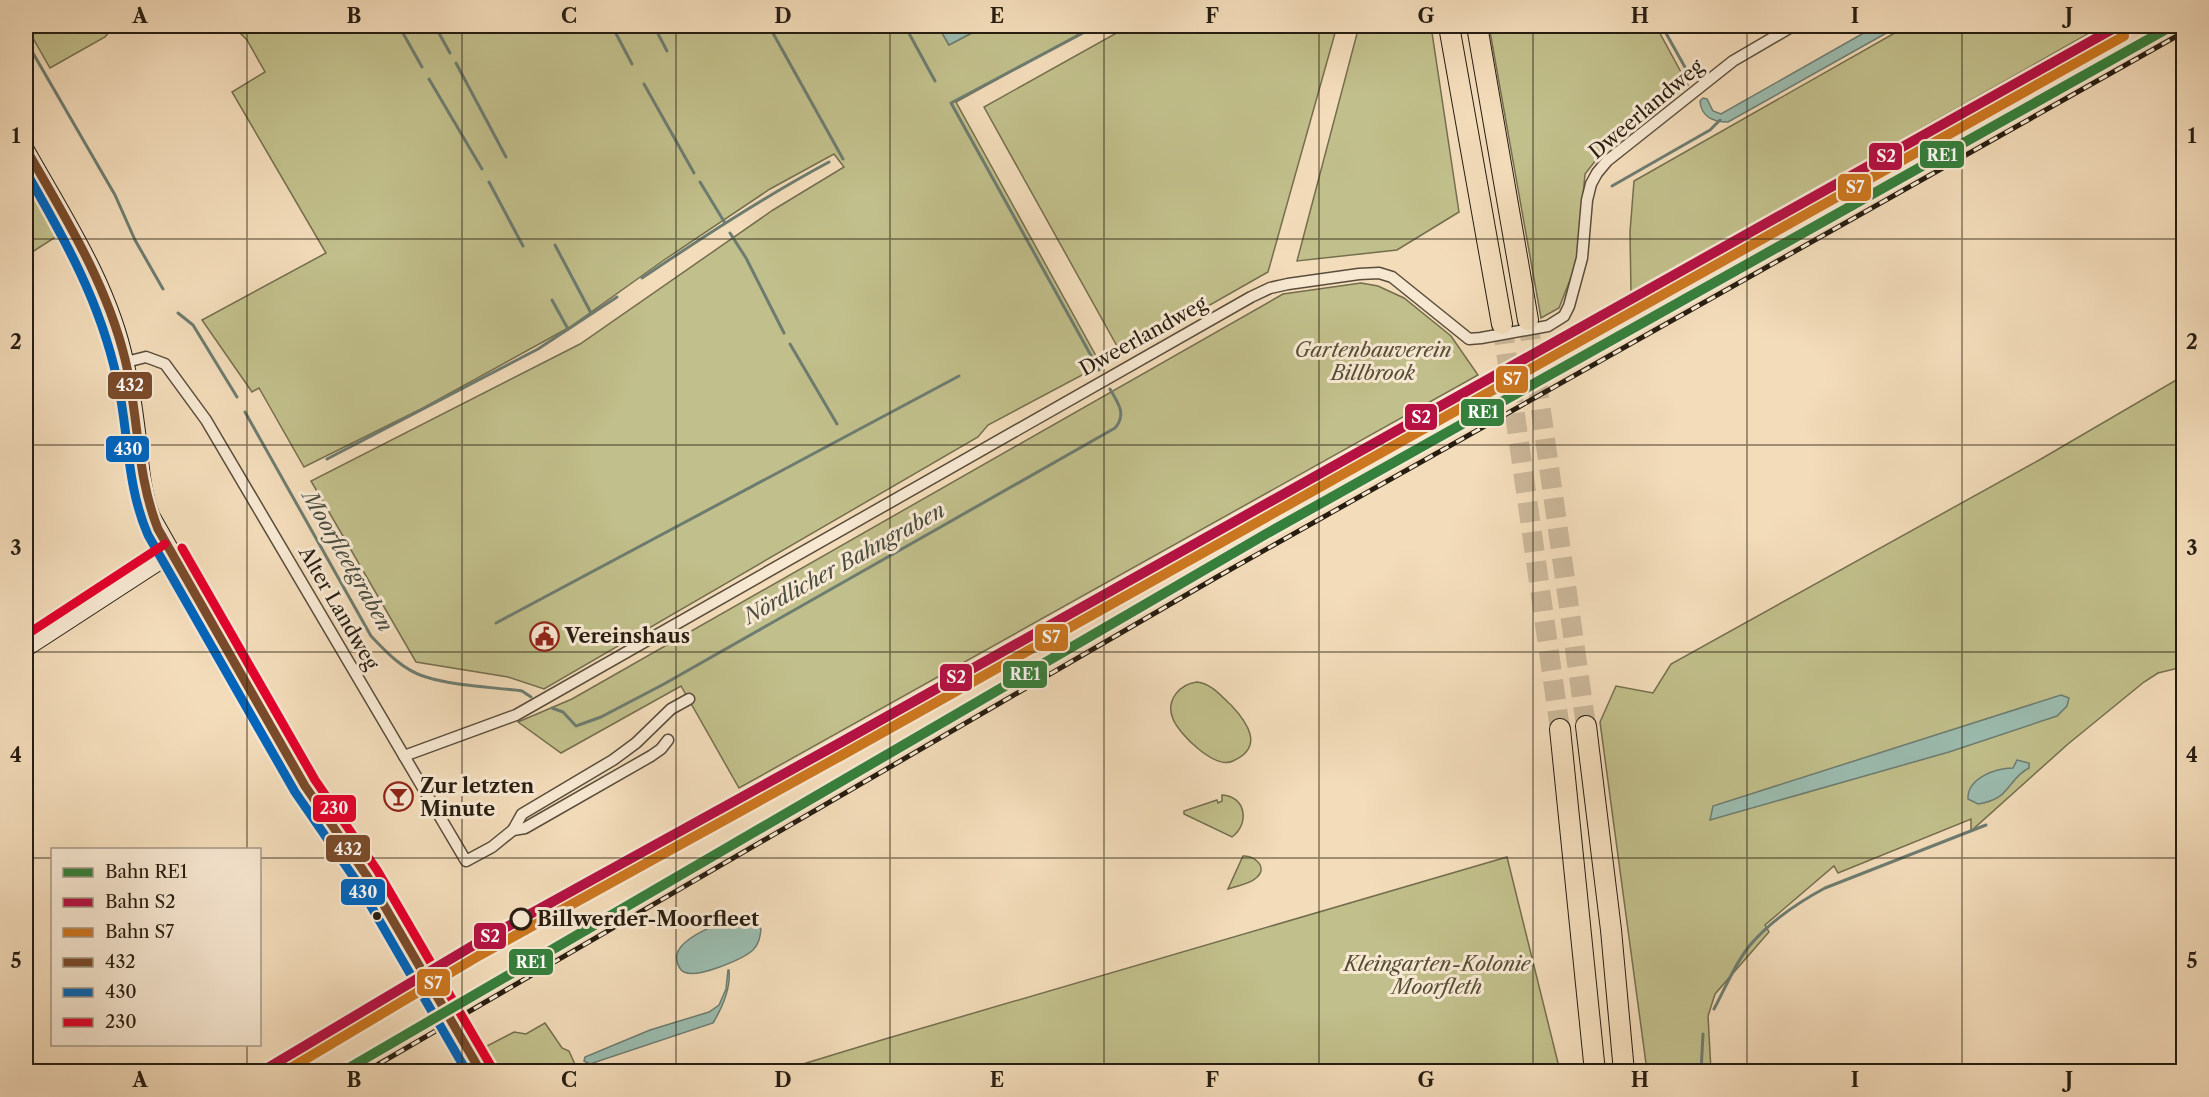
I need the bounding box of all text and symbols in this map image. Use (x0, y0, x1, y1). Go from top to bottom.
text: A (131, 4, 148, 28)
text: B (347, 4, 362, 28)
text: C (561, 4, 577, 28)
text: D (774, 4, 792, 28)
text: E (990, 4, 1004, 28)
text: F (1205, 4, 1219, 28)
text: G (1418, 4, 1435, 28)
text: H (1631, 4, 1649, 28)
text: I (1851, 4, 1859, 28)
text: J (2061, 4, 2073, 28)
street label: Dweerlandweg (1584, 54, 1708, 164)
text: 1 (12, 124, 21, 148)
text: 1 (2188, 124, 2197, 148)
line badge: RE1 (1919, 140, 1965, 169)
line badge: S2 (1868, 142, 1903, 171)
text: RE1 (1926, 145, 1958, 165)
text: S2 (1876, 146, 1896, 166)
line badge: S7 (1837, 173, 1872, 202)
text: S7 (1846, 177, 1865, 197)
street label: Dweerlandweg (1075, 291, 1211, 381)
text: 2 (10, 330, 22, 354)
text: 2 (2186, 330, 2198, 354)
park label: Gartenbauverein Billbrook (1294, 338, 1452, 385)
line badge: S7 (1495, 365, 1529, 394)
text: S7 (1503, 369, 1522, 389)
line badge: 432 (107, 371, 153, 400)
text: 432 (116, 375, 144, 395)
line badge: RE1 (1460, 398, 1505, 427)
text: RE1 (1467, 402, 1499, 422)
line badge: S2 (1404, 403, 1438, 431)
text: S2 (1411, 407, 1431, 427)
line badge: 430 (105, 435, 150, 463)
text: 430 (114, 439, 142, 459)
water label: Moorfleetgraben (296, 483, 398, 636)
water label: Nördlicher Bahngraben (737, 497, 949, 630)
text: 3 (10, 536, 22, 560)
text: 3 (2186, 536, 2198, 560)
street label: Alter Landweg (294, 541, 384, 674)
public building icon: Vereinshaus (528, 620, 560, 652)
line badge: S7 (1034, 623, 1069, 652)
place label: Vereinshaus (564, 624, 690, 648)
text: S7 (1042, 627, 1061, 647)
line badge: RE1 (1002, 660, 1048, 689)
line badge: S2 (939, 663, 973, 692)
text: RE1 (1009, 664, 1041, 684)
text: S2 (946, 667, 966, 687)
text: 4 (10, 743, 22, 767)
text: 4 (2186, 743, 2198, 767)
place label: Zur letzten Minute (420, 774, 534, 821)
bar icon: Zur letzten Minute (383, 781, 415, 813)
line badge: 230 (312, 794, 357, 823)
text: 230 (320, 798, 348, 818)
line badge: 432 (325, 834, 371, 863)
text: 432 (334, 839, 362, 859)
legend (51, 848, 261, 1046)
text: Bahn RE1 (105, 861, 188, 883)
line badge: 430 (340, 878, 386, 906)
text: 430 (349, 882, 377, 902)
text: Bahn S2 (105, 891, 176, 913)
place label: Billwerder-Moorfleet (537, 907, 759, 931)
marker: Billwerder-Moorfleet (510, 908, 532, 930)
unlabelled marker (371, 910, 383, 922)
text: Bahn S7 (105, 921, 174, 943)
line badge: S2 (473, 922, 507, 950)
text: S2 (480, 926, 500, 946)
line badge: RE1 (508, 948, 554, 976)
text: 5 (10, 949, 22, 973)
text: 5 (2186, 949, 2198, 973)
text: 432 (105, 951, 136, 973)
text: RE1 (515, 952, 547, 972)
park label: Kleingarten-Kolonie Moorfleth (1342, 952, 1532, 999)
line badge: S7 (416, 968, 451, 997)
text: S7 (424, 973, 443, 993)
text: 430 (105, 981, 137, 1003)
text: 230 (105, 1011, 137, 1033)
text: A (131, 1068, 148, 1092)
text: B (347, 1068, 362, 1092)
text: C (561, 1068, 577, 1092)
text: D (774, 1068, 792, 1092)
text: E (990, 1068, 1004, 1092)
text: F (1205, 1068, 1219, 1092)
text: G (1418, 1068, 1435, 1092)
text: H (1631, 1068, 1649, 1092)
text: I (1851, 1068, 1859, 1092)
text: J (2061, 1068, 2073, 1092)

